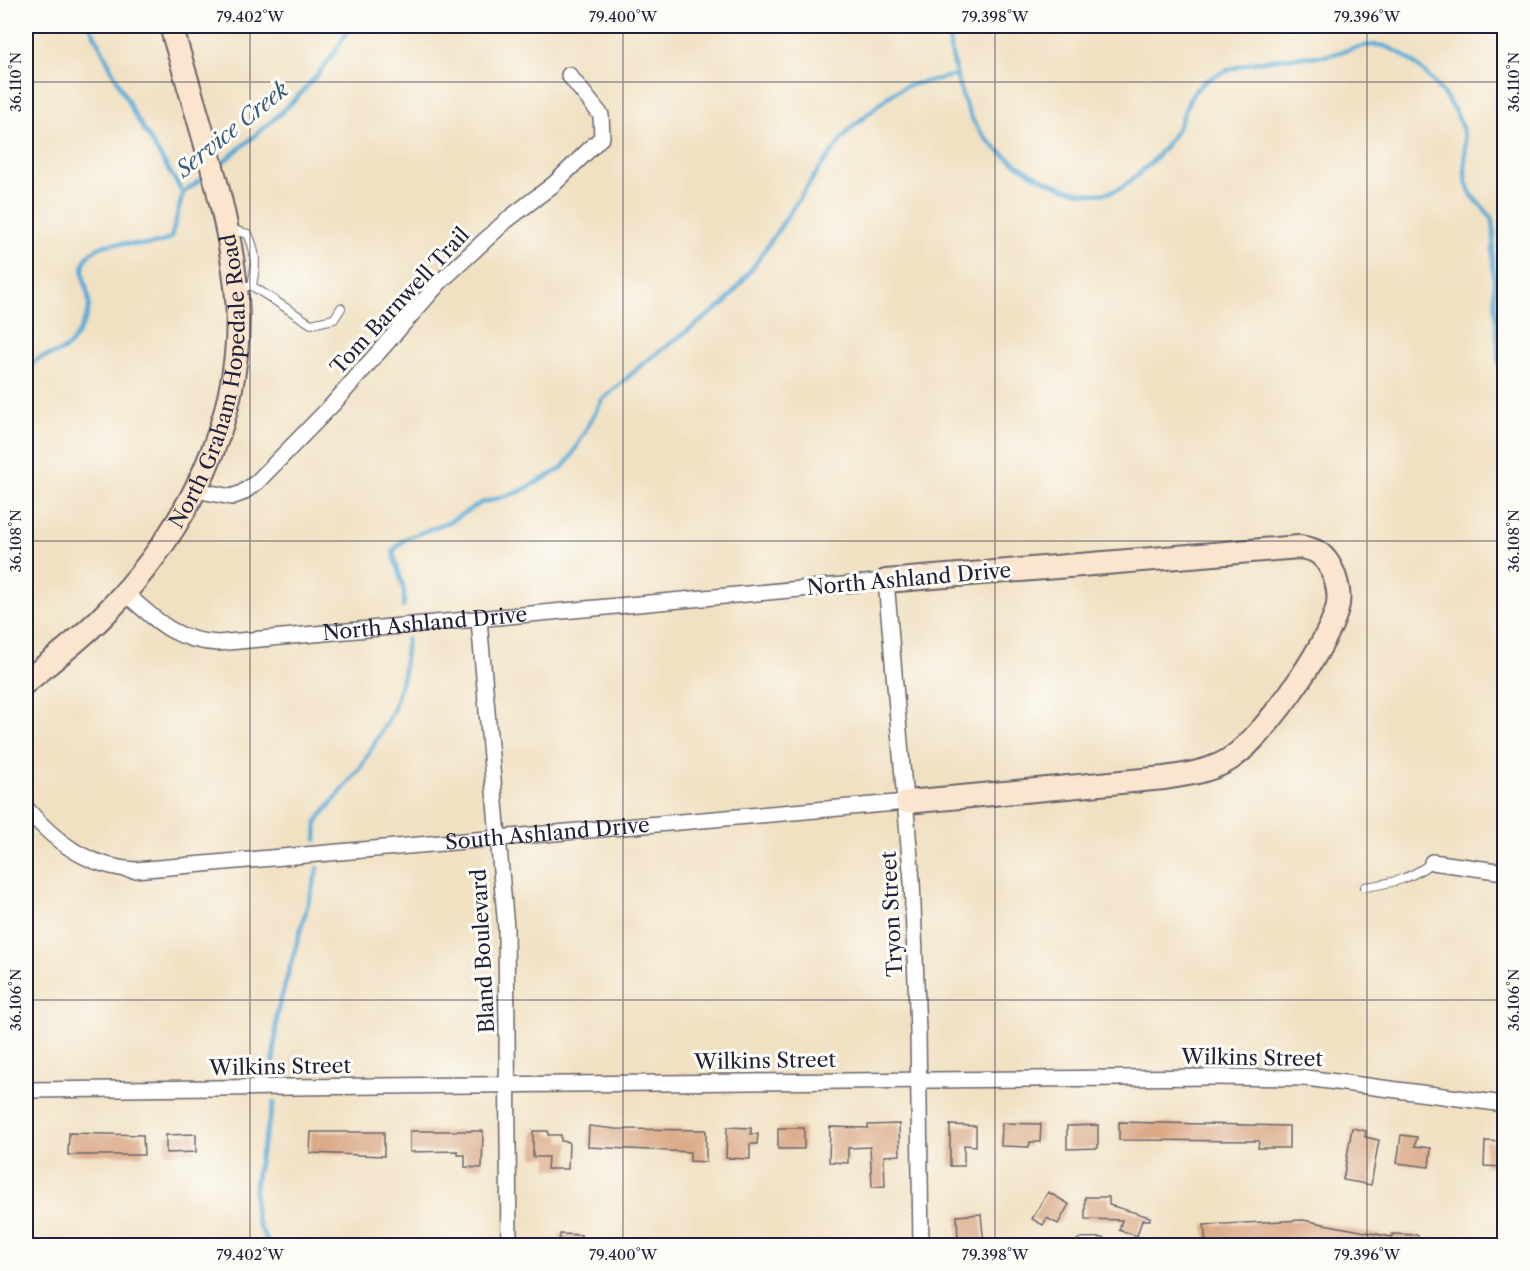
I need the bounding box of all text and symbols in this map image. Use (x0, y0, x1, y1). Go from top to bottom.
text: 79.402°W (216, 7, 284, 26)
text: 79.400°W (589, 7, 658, 26)
text: 79.398°W (962, 7, 1029, 26)
text: 79.396°W (1334, 7, 1401, 26)
text: 36.110°N (6, 52, 25, 112)
text: 36.110°N (1504, 52, 1523, 112)
water label: Service Creek (169, 76, 294, 184)
street label: Tom Barnwell Trail (325, 222, 474, 379)
street label: North Graham Hopedale Road (163, 232, 250, 533)
text: 36.108°N (6, 509, 25, 573)
text: 36.108°N (1504, 509, 1523, 573)
street label: North Ashland Drive (806, 557, 1012, 600)
street label: North Ashland Drive (321, 601, 528, 645)
street label: South Ashland Drive (444, 812, 651, 855)
street label: Tryon Street (876, 850, 907, 977)
street label: Bland Boulevard (466, 868, 499, 1034)
text: 36.106°N (6, 969, 25, 1031)
text: 36.106°N (1504, 969, 1523, 1031)
street label: Wilkins Street (1180, 1044, 1324, 1071)
street label: Wilkins Street (693, 1047, 837, 1074)
street label: Wilkins Street (208, 1053, 352, 1080)
text: 79.402°W (216, 1245, 284, 1264)
text: 79.400°W (589, 1245, 658, 1264)
text: 79.398°W (962, 1245, 1029, 1264)
text: 79.396°W (1334, 1245, 1401, 1264)

